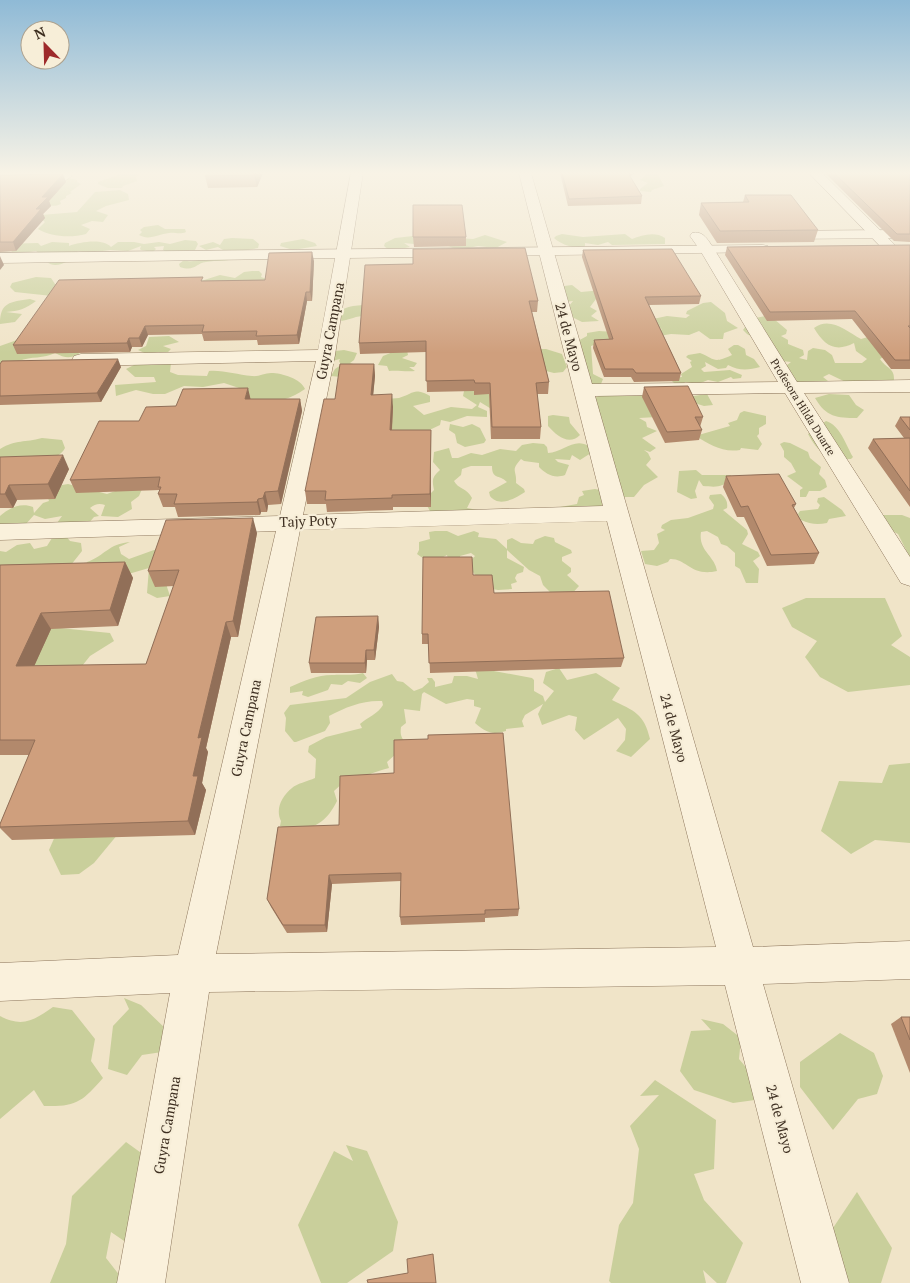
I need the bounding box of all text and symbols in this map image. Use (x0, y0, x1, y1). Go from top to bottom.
north arrow (20, 20, 70, 70)
text: N (31, 22, 49, 43)
street label: Guyra Campana (311, 280, 348, 381)
street label: 24 de Mayo (551, 300, 588, 374)
street label: Profesora Hilda Duarte (767, 356, 839, 458)
street label: Tajy Poty (279, 510, 338, 531)
street label: Guyra Campana (226, 677, 265, 778)
street label: 24 de Mayo (656, 691, 693, 765)
street label: Guyra Campana (149, 1074, 184, 1175)
street label: 24 de Mayo (762, 1082, 799, 1156)

